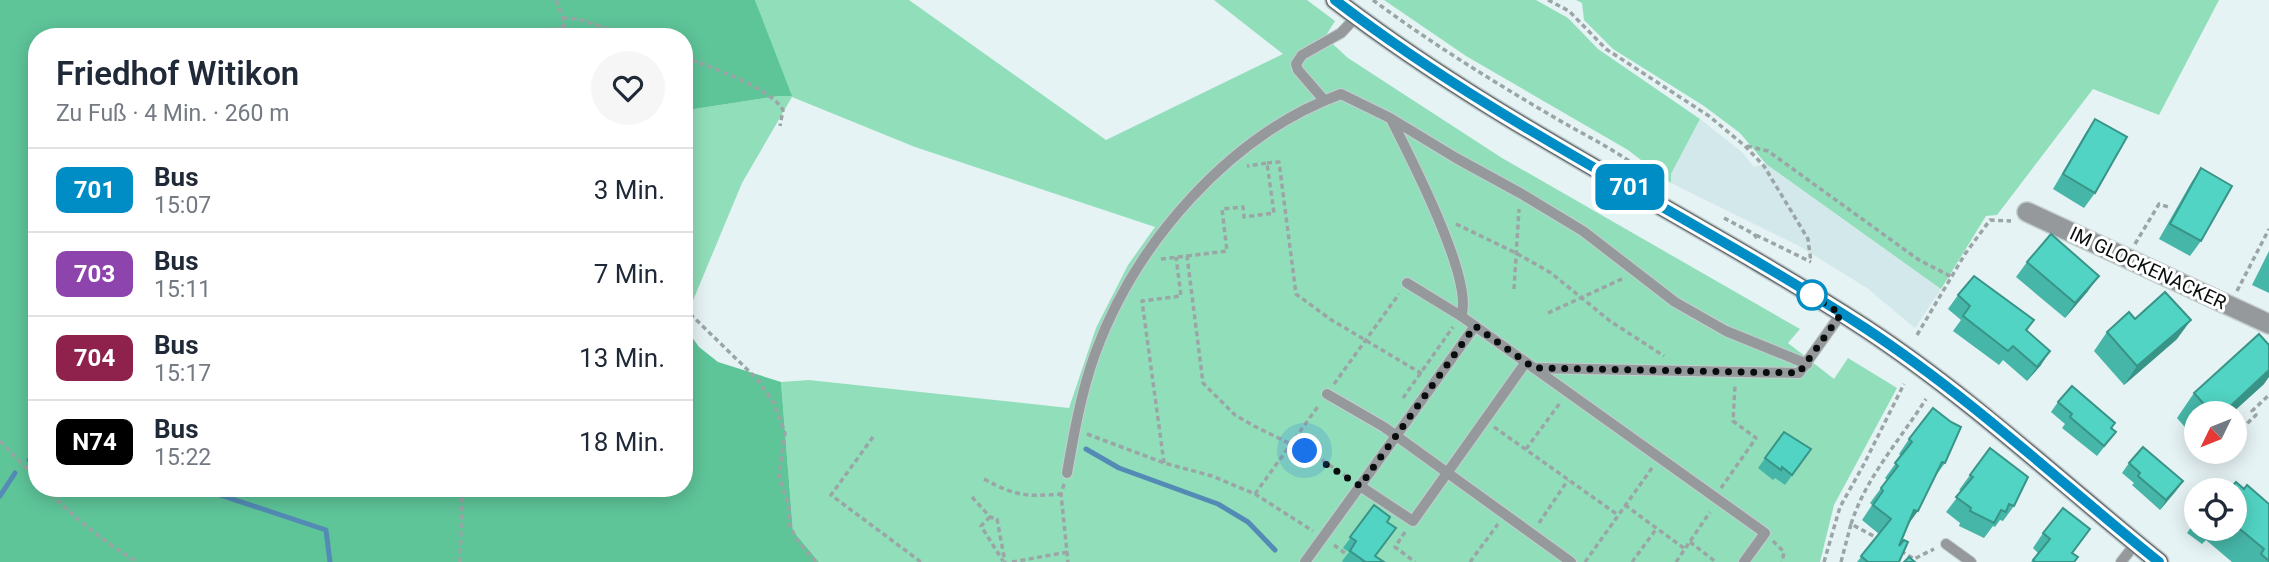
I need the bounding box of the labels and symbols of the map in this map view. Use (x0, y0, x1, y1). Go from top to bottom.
line badge: 701 (1590, 164, 1670, 210)
street label: IM GLOCKENACKER (2066, 222, 2230, 314)
unlabelled marker (1797, 280, 1827, 310)
north arrow (2184, 401, 2247, 464)
your location (1287, 433, 1322, 468)

